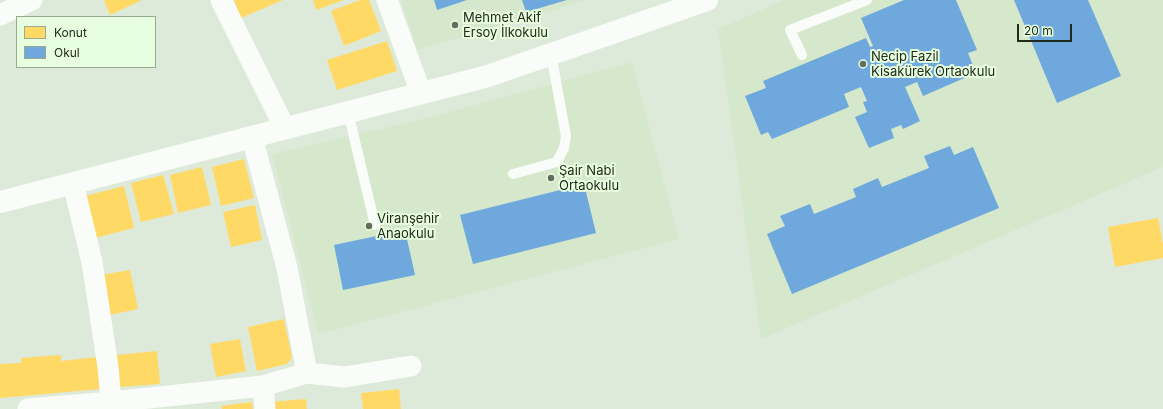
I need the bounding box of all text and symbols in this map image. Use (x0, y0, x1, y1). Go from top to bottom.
place label: Mehmet Akif Ersoy İlkokulu (463, 10, 548, 41)
legend (16, 16, 156, 68)
scale bar (1019, 16, 1074, 42)
marker: Mehmet Akif Ersoy İlkokulu (450, 20, 460, 30)
text: 20 m (1024, 23, 1053, 38)
text: Konut (54, 25, 87, 40)
text: Okul (54, 45, 80, 60)
place label: Necip Fazil Kisakürek Ortaokulu (871, 49, 995, 80)
marker: Necip Fazil Kisakürek Ortaokulu (858, 59, 868, 69)
place label: Şair Nabi Ortaokulu (559, 163, 619, 194)
marker: Şair Nabi Ortaokulu (546, 173, 556, 183)
place label: Viranşehir Anaokulu (377, 211, 439, 242)
marker: Viranşehir Anaokulu (364, 221, 374, 231)

